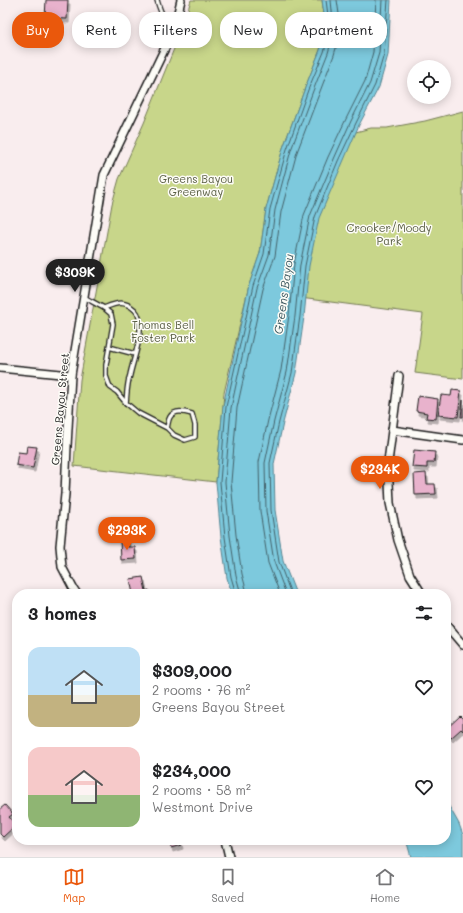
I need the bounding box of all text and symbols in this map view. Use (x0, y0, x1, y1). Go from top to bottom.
chip: Buy (12, 12, 64, 48)
chip: Rent (72, 12, 131, 48)
chip: Filters (139, 12, 212, 48)
chip: New (220, 12, 277, 48)
chip: Apartment (285, 12, 387, 48)
map controls (407, 60, 451, 104)
button: locate (407, 60, 451, 104)
park label: Greens Bayou Greenway (159, 171, 233, 199)
park label: Crooker/Moody Park (347, 220, 432, 248)
water label: Greens Bayou (269, 253, 297, 335)
pin: $309K (47, 259, 103, 293)
text: $309K (55, 263, 95, 280)
park label: Thomas Bell Foster Park (131, 317, 195, 345)
street label: Greens Bayou Street (47, 352, 72, 466)
pin: $234K (352, 456, 408, 490)
text: $234K (360, 460, 400, 477)
pin: $293K (99, 517, 155, 551)
text: $293K (107, 521, 147, 538)
text: 3 homes (28, 602, 97, 624)
icon: filters (413, 602, 435, 624)
text: $309,000 (152, 659, 232, 681)
icon: home (60, 663, 108, 711)
icon: heart (413, 676, 435, 698)
text: 2 rooms · 76 m² (152, 681, 251, 698)
text: Greens Bayou Street (152, 698, 285, 715)
text: $234,000 (152, 759, 231, 781)
icon: home (60, 763, 108, 811)
icon: heart (413, 776, 435, 798)
text: 2 rooms · 58 m² (152, 781, 251, 798)
text: Westmont Drive (152, 798, 253, 815)
tab: Map (63, 866, 85, 905)
tab: Saved (211, 866, 244, 905)
tab: Home (370, 866, 400, 905)

